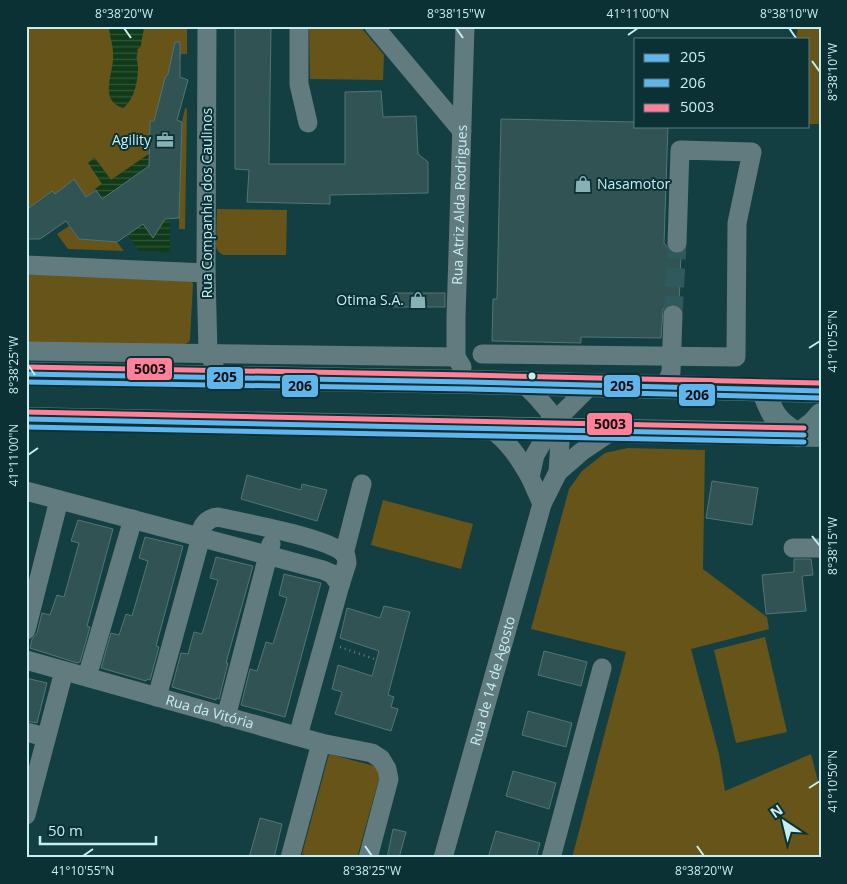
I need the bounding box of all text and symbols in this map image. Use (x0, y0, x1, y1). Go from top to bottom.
text: 8°38'20"W (95, 5, 153, 22)
text: 8°38'15"W (427, 5, 485, 22)
text: 41°11'00"N (607, 5, 669, 22)
text: 8°38'10"W (760, 5, 818, 22)
legend (634, 38, 810, 128)
text: 8°38'10"W (824, 43, 841, 101)
text: 205 (680, 46, 706, 66)
text: 206 (680, 72, 706, 92)
text: 5003 (680, 96, 714, 116)
street label: Rua Companhia dos Caulinos (197, 107, 216, 298)
street label: Rua Atriz Alda Rodrigues (447, 124, 471, 285)
place label: Agility (112, 130, 152, 149)
office icon: Agility (155, 130, 175, 150)
shop icon: Nasamotor (573, 174, 593, 194)
place label: Nasamotor (597, 174, 671, 193)
place label: Otima S.A. (336, 290, 404, 309)
shop icon: Otima S.A. (408, 290, 428, 310)
text: 41°10'55"N (824, 310, 841, 372)
text: 8°38'25"W (5, 336, 22, 394)
line badge: 5003 (126, 357, 173, 381)
text: 5003 (134, 359, 166, 378)
line badge: 205 (206, 366, 244, 390)
text: 205 (213, 367, 237, 386)
unlabelled marker (527, 371, 537, 381)
line badge: 206 (281, 374, 319, 398)
line badge: 205 (603, 374, 641, 398)
text: 206 (288, 376, 312, 395)
text: 205 (610, 376, 634, 395)
line badge: 206 (678, 383, 716, 407)
text: 206 (685, 385, 709, 404)
line badge: 5003 (586, 412, 633, 436)
text: 5003 (594, 414, 626, 433)
text: 41°11'00"N (5, 424, 22, 486)
text: 8°38'15"W (824, 517, 841, 575)
street label: Rua de 14 de Agosto (465, 614, 519, 748)
street label: Rua da Vitória (164, 690, 256, 733)
text: 41°10'50"N (824, 750, 841, 812)
north arrow (760, 796, 810, 846)
text: N (766, 800, 786, 822)
scale bar (40, 814, 156, 846)
text: 50 m (48, 820, 83, 840)
text: 41°10'55"N (52, 862, 114, 879)
text: 8°38'25"W (343, 862, 401, 879)
text: 8°38'20"W (675, 862, 733, 879)

